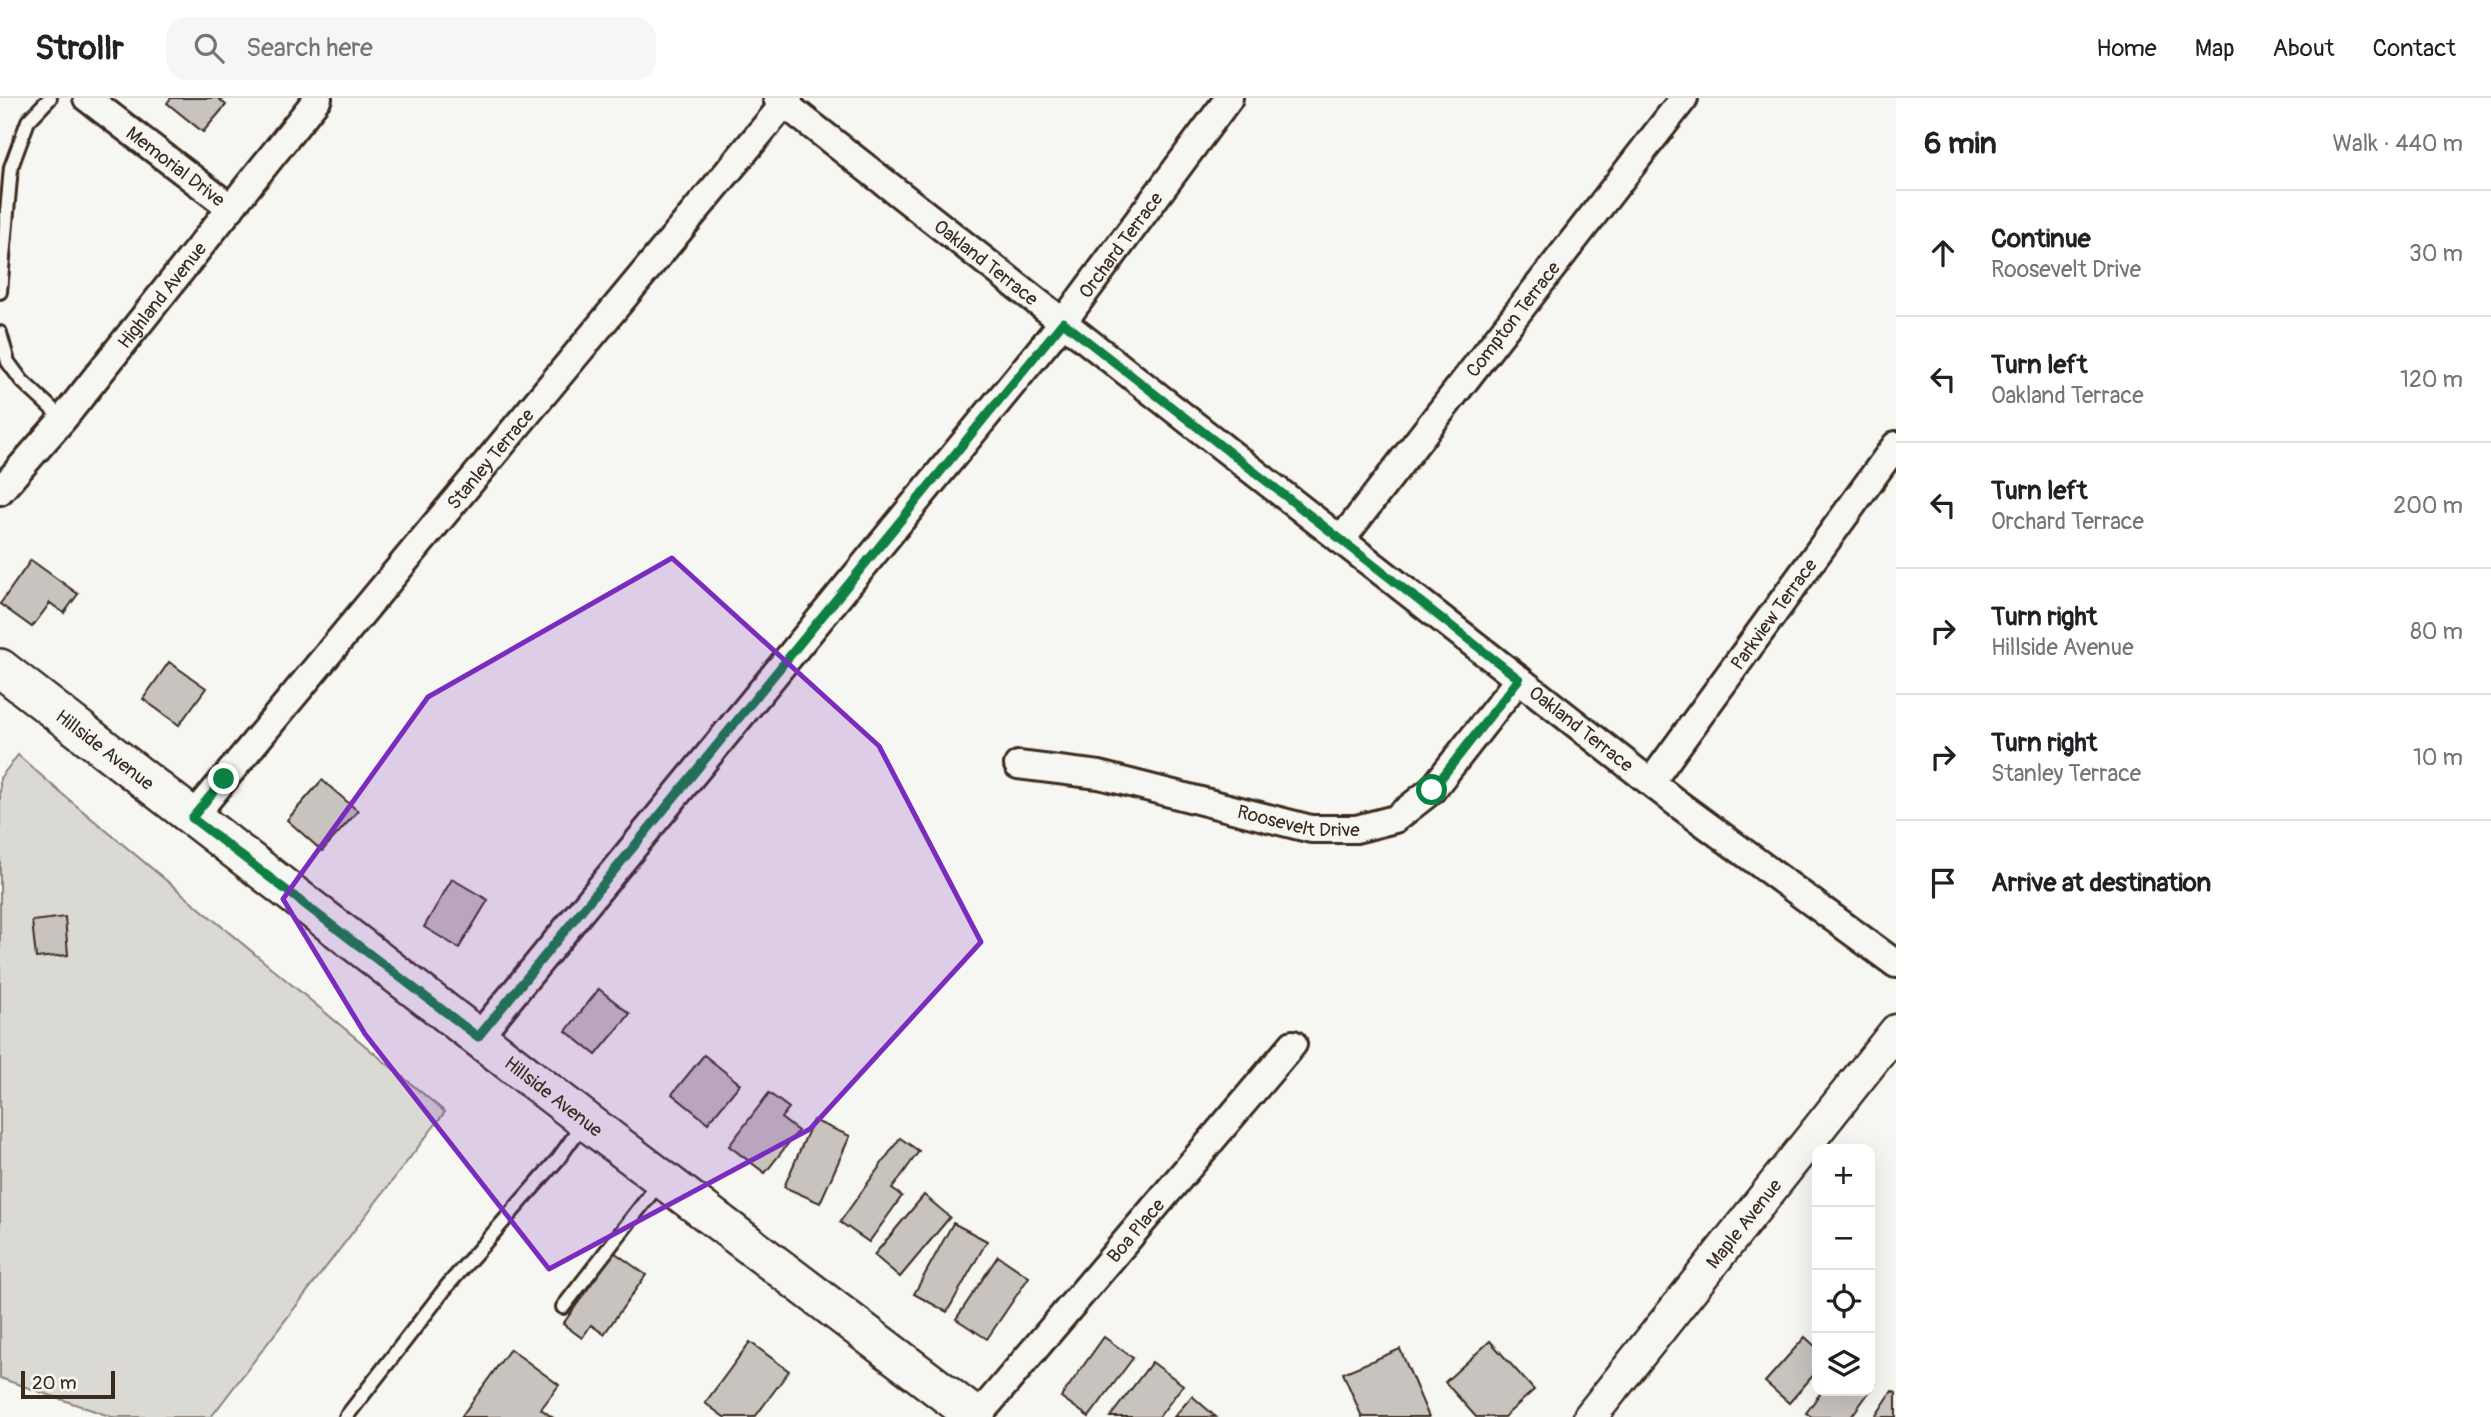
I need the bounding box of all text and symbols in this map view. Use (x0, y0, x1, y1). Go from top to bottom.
search box (166, 17, 656, 80)
text: Strollr (35, 28, 124, 69)
icon: search (190, 29, 228, 67)
text: Search here (246, 32, 373, 64)
text: Home (2096, 34, 2157, 63)
text: Map (2195, 34, 2235, 63)
text: About (2273, 34, 2335, 63)
text: Contact (2373, 34, 2456, 63)
street label: Memorial Drive (121, 121, 230, 213)
text: 6 min (1924, 125, 1997, 162)
text: Walk · 440 m (2332, 129, 2463, 158)
street label: Orchard Terrace (1074, 187, 1169, 303)
street label: Oakland Terrace (929, 215, 1043, 312)
text: Continue (1991, 223, 2091, 255)
icon: ahead (1924, 234, 1962, 272)
street label: Highland Avenue (113, 237, 212, 354)
text: 30 m (2409, 239, 2463, 268)
text: Roosevelt Drive (1991, 255, 2141, 284)
street label: Compton Terrace (1461, 256, 1566, 382)
text: Turn left (1991, 349, 2087, 381)
icon: left (1924, 360, 1962, 398)
text: 120 m (2400, 365, 2463, 394)
text: Oakland Terrace (1991, 381, 2144, 410)
street label: Stanley Terrace (442, 403, 540, 515)
text: Turn left (1991, 475, 2087, 507)
icon: left (1924, 486, 1962, 524)
text: 200 m (2393, 491, 2463, 520)
text: Orchard Terrace (1991, 507, 2144, 536)
street label: Parkview Terrace (1726, 553, 1823, 675)
text: Turn right (1991, 601, 2097, 633)
icon: right (1924, 612, 1962, 650)
text: 80 m (2410, 617, 2463, 646)
text: Hillside Avenue (1991, 633, 2134, 662)
street label: Oakland Terrace (1524, 681, 1638, 778)
street label: Hillside Avenue (51, 705, 159, 796)
text: Turn right (1991, 727, 2097, 759)
icon: right (1924, 738, 1962, 776)
text: 10 m (2413, 743, 2463, 772)
text: Stanley Terrace (1991, 759, 2141, 788)
route end (208, 763, 239, 794)
route start (1416, 774, 1447, 805)
street label: Roosevelt Drive (1235, 800, 1360, 842)
icon: arrive (1924, 864, 1962, 902)
text: Arrive at destination (1991, 867, 2211, 899)
street label: Hillside Avenue (499, 1051, 608, 1143)
map controls (1812, 1144, 1875, 1396)
button: + (1812, 1144, 1875, 1207)
street label: Maple Avenue (1701, 1174, 1788, 1274)
street label: Boa Place (1102, 1193, 1171, 1268)
button: − (1812, 1207, 1875, 1270)
button: locate (1812, 1270, 1875, 1333)
button: layers (1812, 1333, 1875, 1396)
scale bar (21, 1368, 116, 1400)
text: 20 m (32, 1371, 77, 1395)

